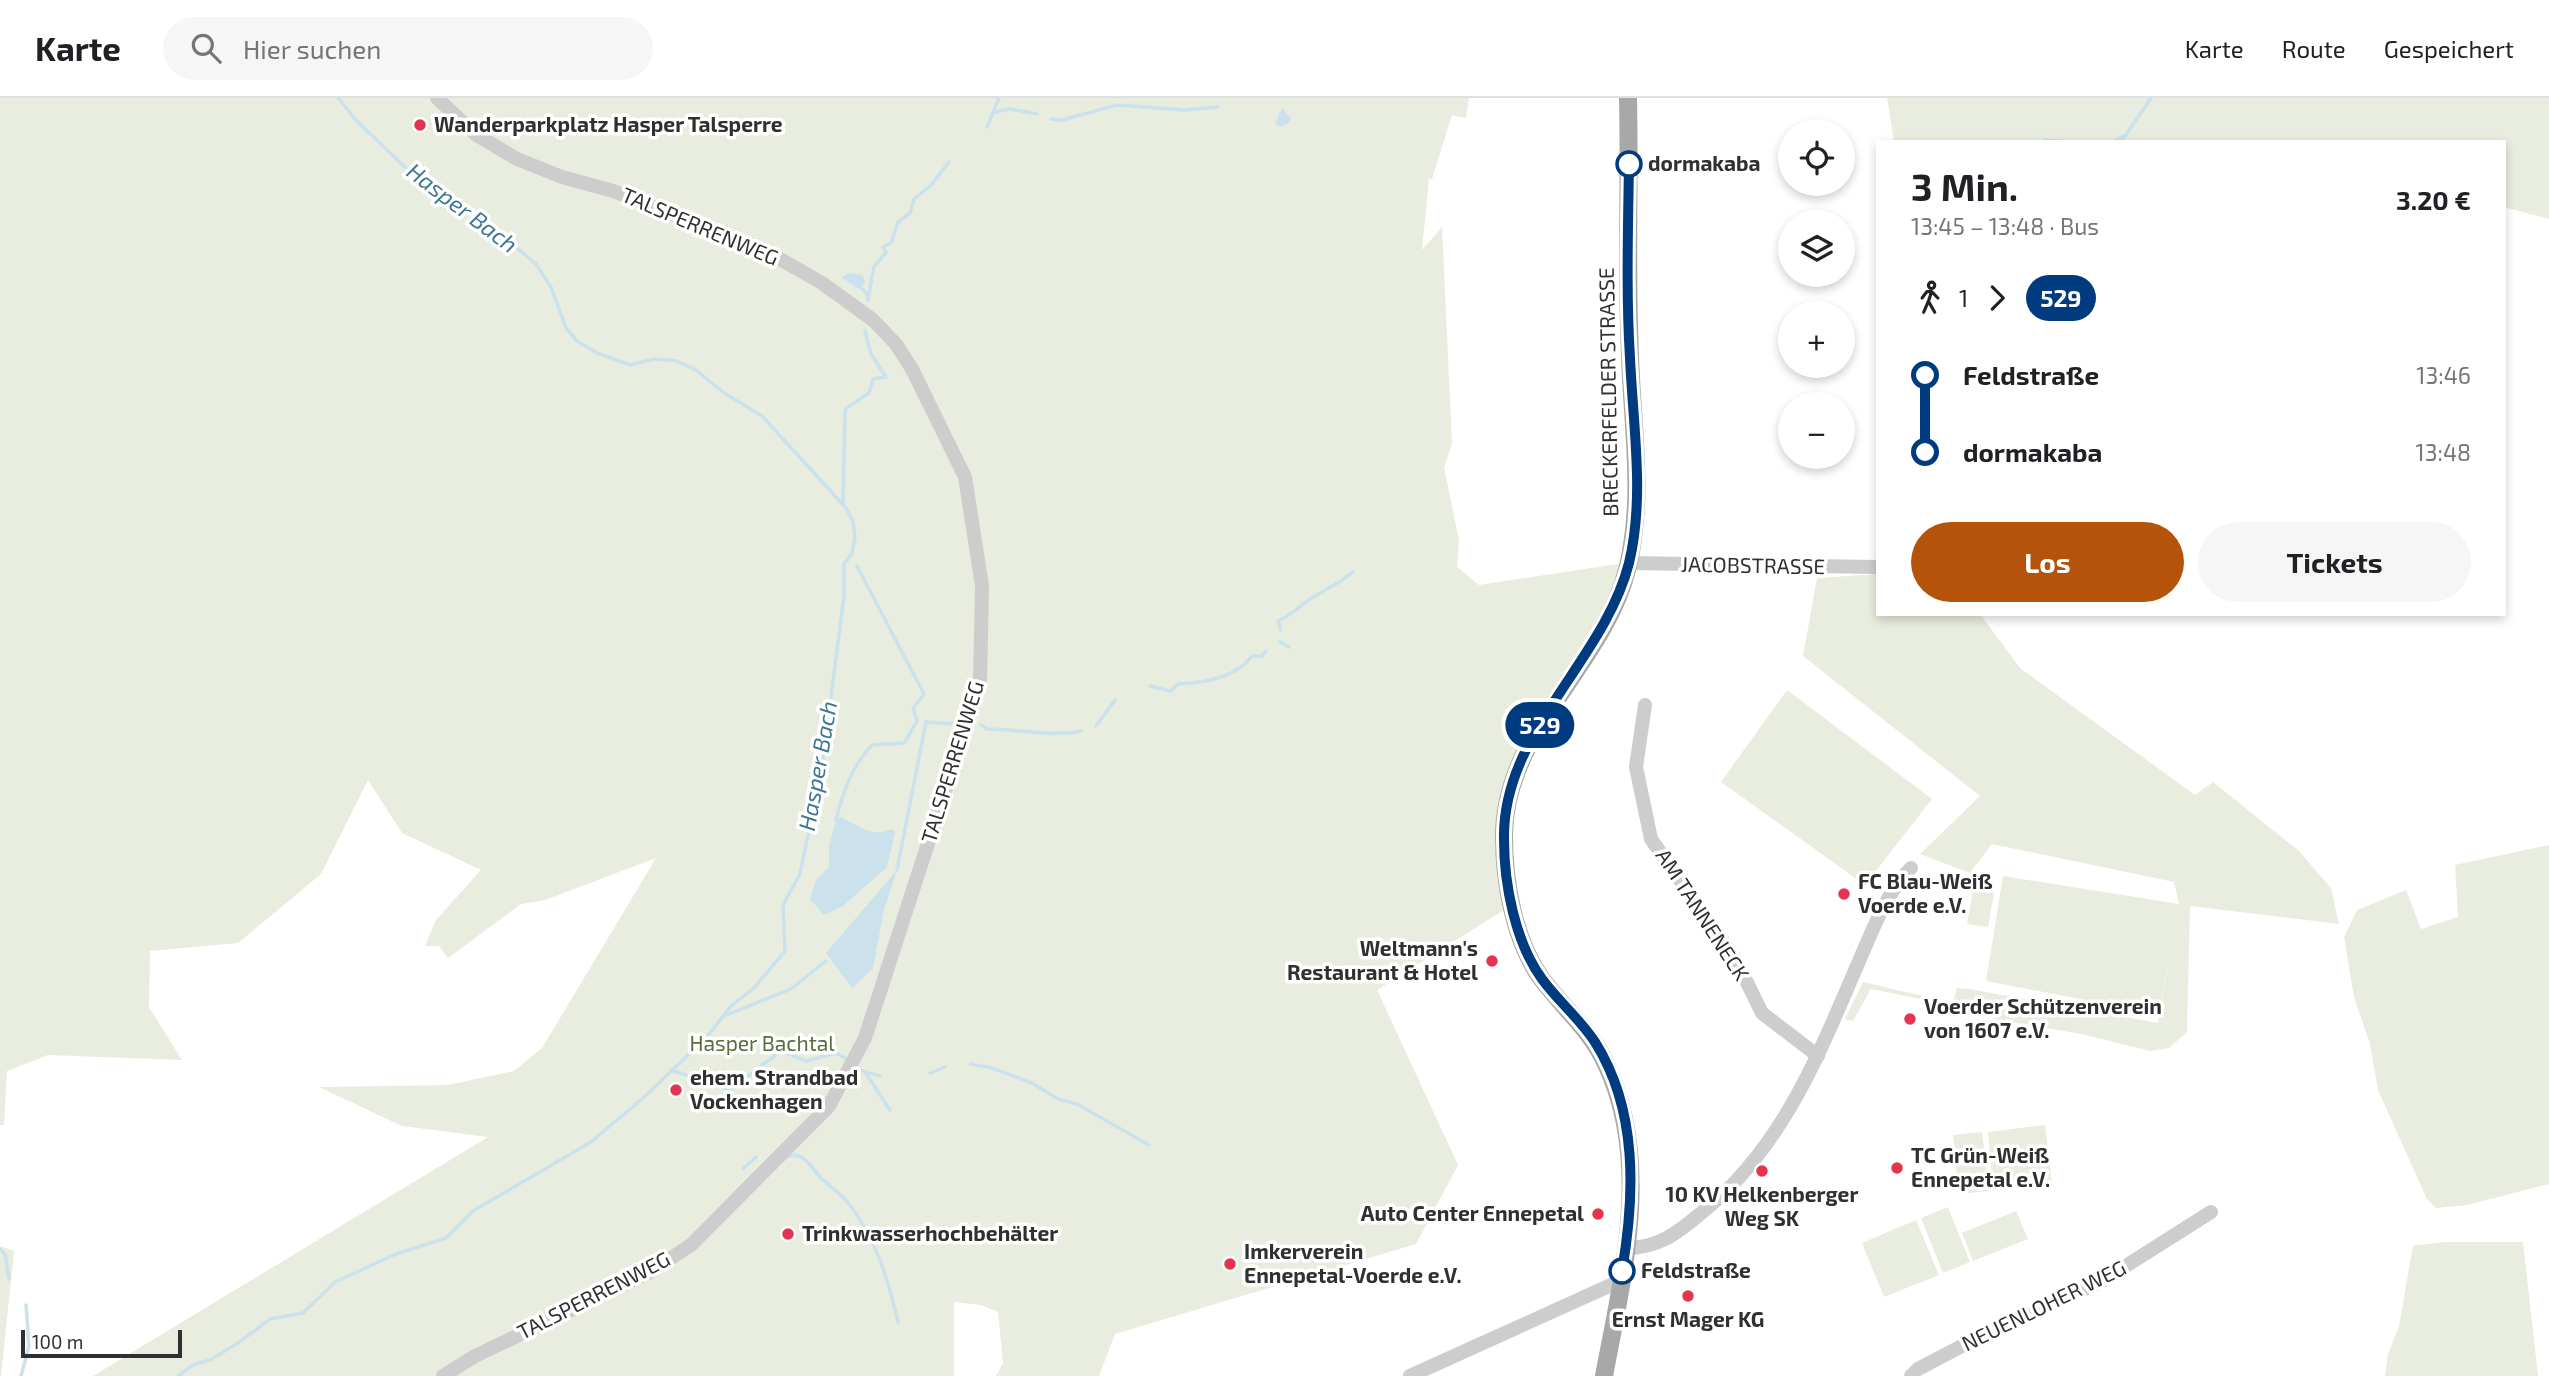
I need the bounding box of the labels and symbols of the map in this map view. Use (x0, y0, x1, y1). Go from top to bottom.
place label: Wanderparkplatz Hasper Talsperre (434, 111, 783, 136)
marker: Wanderparkplatz Hasper Talsperre (412, 117, 428, 133)
place label: dormakaba (1648, 150, 1761, 175)
marker: dormakaba (1616, 151, 1642, 177)
water label: Hasper Bach (402, 156, 523, 258)
street label: TALSPERRENWEG (618, 181, 783, 270)
street label: BRECKERFELDER STRASSE (1593, 267, 1622, 517)
street label: JACOBSTRASSE (1681, 551, 1825, 578)
street label: TALSPERRENWEG (915, 678, 988, 846)
water label: Hasper Bach (792, 699, 842, 833)
line badge: 529 (1500, 702, 1580, 748)
street label: AM TANNENECK (1651, 844, 1755, 985)
place label: FC Blau-Weiß Voerde e.V. (1858, 868, 1993, 917)
marker: FC Blau-Weiß Voerde e.V. (1836, 886, 1852, 902)
place label: Weltmann's Restaurant & Hotel (1287, 935, 1478, 984)
marker: Weltmann's Restaurant & Hotel (1484, 953, 1500, 969)
place label: Voerder Schützenverein von 1607 e.V. (1924, 993, 2162, 1042)
marker: Voerder Schützenverein von 1607 e.V. (1902, 1011, 1918, 1027)
park label: Hasper Bachtal (689, 1030, 835, 1055)
place label: ehem. Strandbad Vockenhagen (690, 1064, 858, 1113)
marker: ehem. Strandbad Vockenhagen (668, 1082, 684, 1098)
place label: TC Grün-Weiß Ennepetal e.V. (1911, 1142, 2050, 1191)
marker: TC Grün-Weiß Ennepetal e.V. (1889, 1160, 1905, 1176)
marker: 10 KV Helkenberger Weg SK (1754, 1163, 1770, 1179)
place label: 10 KV Helkenberger Weg SK (1666, 1181, 1858, 1230)
place label: Auto Center Ennepetal (1361, 1200, 1584, 1225)
marker: Auto Center Ennepetal (1590, 1206, 1606, 1222)
place label: Trinkwasserhochbehälter (802, 1220, 1058, 1245)
marker: Trinkwasserhochbehälter (780, 1226, 796, 1242)
place label: Imkerverein Ennepetal-Voerde e.V. (1244, 1238, 1462, 1287)
street label: TALSPERRENWEG (513, 1245, 674, 1344)
street label: NEUENLOHER WEG (1957, 1254, 2129, 1355)
marker: Imkerverein Ennepetal-Voerde e.V. (1222, 1256, 1238, 1272)
place label: Feldstraße (1641, 1257, 1751, 1282)
marker: Feldstraße (1609, 1258, 1635, 1284)
marker: Ernst Mager KG (1680, 1288, 1696, 1304)
place label: Ernst Mager KG (1612, 1306, 1764, 1331)
scale bar (21, 1327, 182, 1359)

